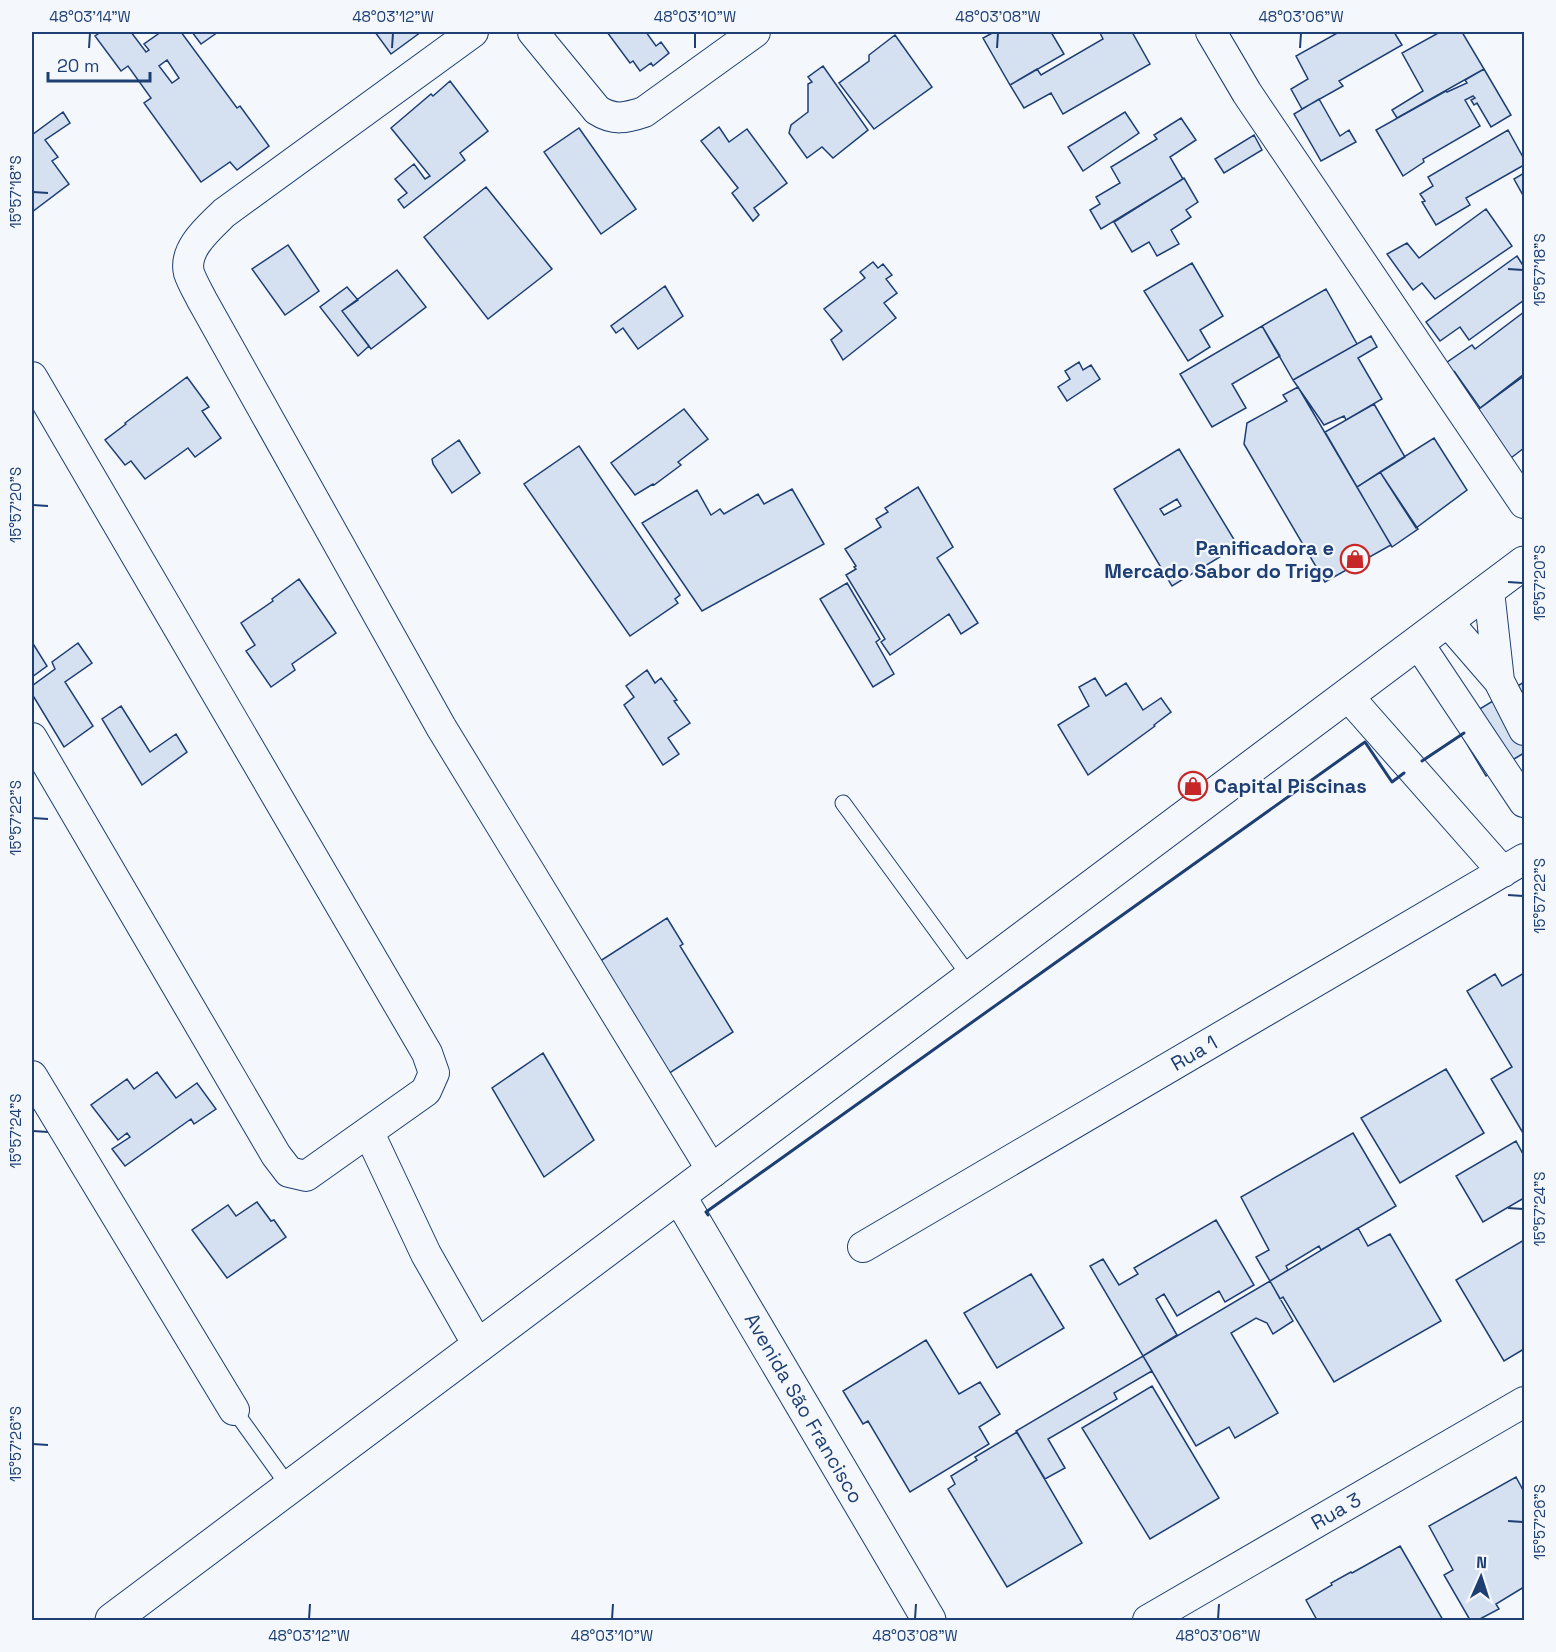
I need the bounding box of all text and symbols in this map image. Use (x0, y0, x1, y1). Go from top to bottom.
text: 48°03'14"W (49, 7, 131, 26)
text: 48°03'12"W (352, 7, 434, 26)
text: 48°03'10"W (654, 7, 736, 26)
text: 48°03'08"W (955, 7, 1041, 26)
text: 48°03'06"W (1258, 7, 1344, 26)
scale bar (48, 45, 150, 83)
text: 20 m (57, 54, 100, 77)
text: 15°57'18"S (6, 155, 25, 229)
text: 15°57'18"S (1530, 233, 1549, 307)
text: 15°57'20"S (6, 467, 25, 543)
place label: Panificadora e Mercado Sabor do Trigo (1104, 535, 1334, 584)
shop icon: Panificadora e Mercado Sabor do Trigo (1339, 543, 1371, 575)
text: 15°57'20"S (1530, 545, 1549, 621)
shop icon: Capital Piscinas (1177, 770, 1209, 802)
place label: Capital Piscinas (1214, 773, 1367, 799)
text: 15°57'22"S (6, 780, 25, 856)
text: 15°57'22"S (1530, 858, 1549, 934)
street label: Rua 1 (1166, 1029, 1222, 1077)
text: 15°57'24"S (6, 1093, 25, 1169)
text: 15°57'24"S (1530, 1171, 1549, 1247)
street label: Avenida São Francisco (739, 1308, 869, 1508)
text: 15°57'26"S (6, 1406, 25, 1482)
text: 15°57'26"S (1530, 1484, 1549, 1560)
street label: Rua 3 (1306, 1486, 1366, 1536)
north arrow (1451, 1547, 1511, 1607)
text: N (1476, 1552, 1488, 1573)
text: 48°03'12"W (268, 1626, 350, 1645)
text: 48°03'10"W (571, 1626, 653, 1645)
text: 48°03'08"W (872, 1626, 958, 1645)
text: 48°03'06"W (1175, 1626, 1261, 1645)

